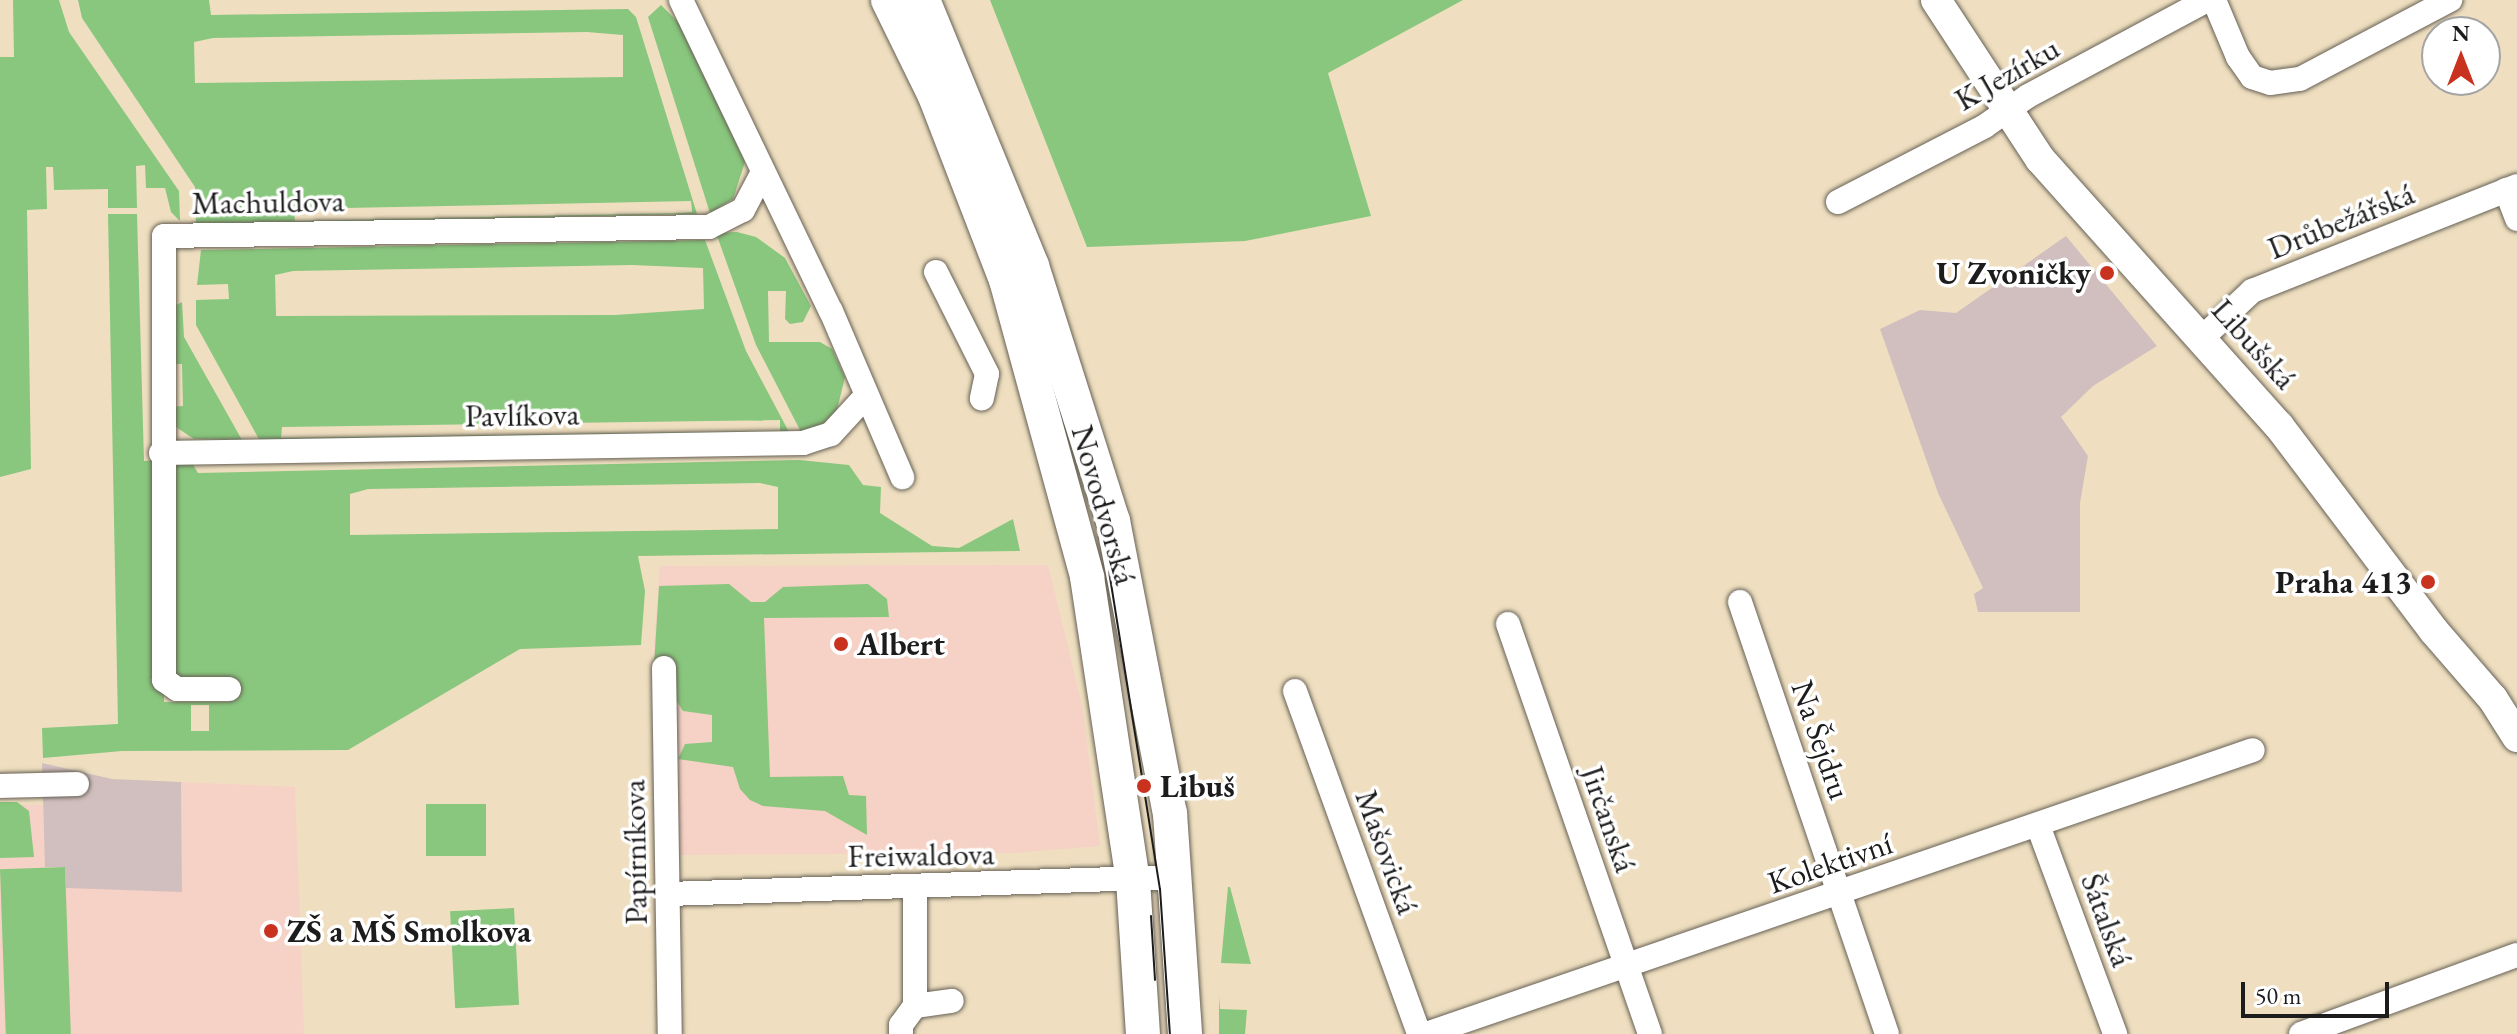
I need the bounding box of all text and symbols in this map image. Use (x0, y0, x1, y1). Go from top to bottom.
north arrow (2421, 16, 2501, 96)
text: N (2452, 19, 2470, 48)
street label: K Jezírku (1948, 29, 2066, 119)
street label: Drůbežářská (2262, 174, 2420, 268)
street label: Machuldova (191, 181, 345, 223)
place label: U Zvoničky (1936, 254, 2091, 292)
marker: U Zvoničky (2098, 264, 2116, 282)
street label: Libušská (2203, 291, 2305, 397)
street label: Pavlíkova (464, 395, 580, 435)
street label: Novodvorská (1063, 421, 1145, 589)
place label: Praha 413 (2275, 563, 2412, 601)
marker: Praha 413 (2419, 573, 2437, 591)
place label: Albert (857, 625, 945, 663)
marker: Albert (832, 635, 850, 653)
street label: Na Šejdru (1783, 676, 1859, 804)
street label: Jirčanská (1573, 761, 1645, 877)
place label: Libuš (1160, 767, 1235, 805)
marker: Libuš (1135, 777, 1153, 795)
street label: Papírníkova (615, 779, 655, 925)
street label: Mašovická (1347, 785, 1427, 919)
street label: Kolektivní (1763, 824, 1897, 902)
street label: Freiwaldova (847, 835, 995, 875)
street label: Šátalská (2072, 868, 2142, 972)
place label: ZŠ a MŠ Smolkova (287, 912, 531, 950)
marker: ZŠ a MŠ Smolkova (262, 922, 280, 940)
scale bar (2245, 966, 2393, 1016)
text: 50 m (2255, 980, 2302, 1011)

